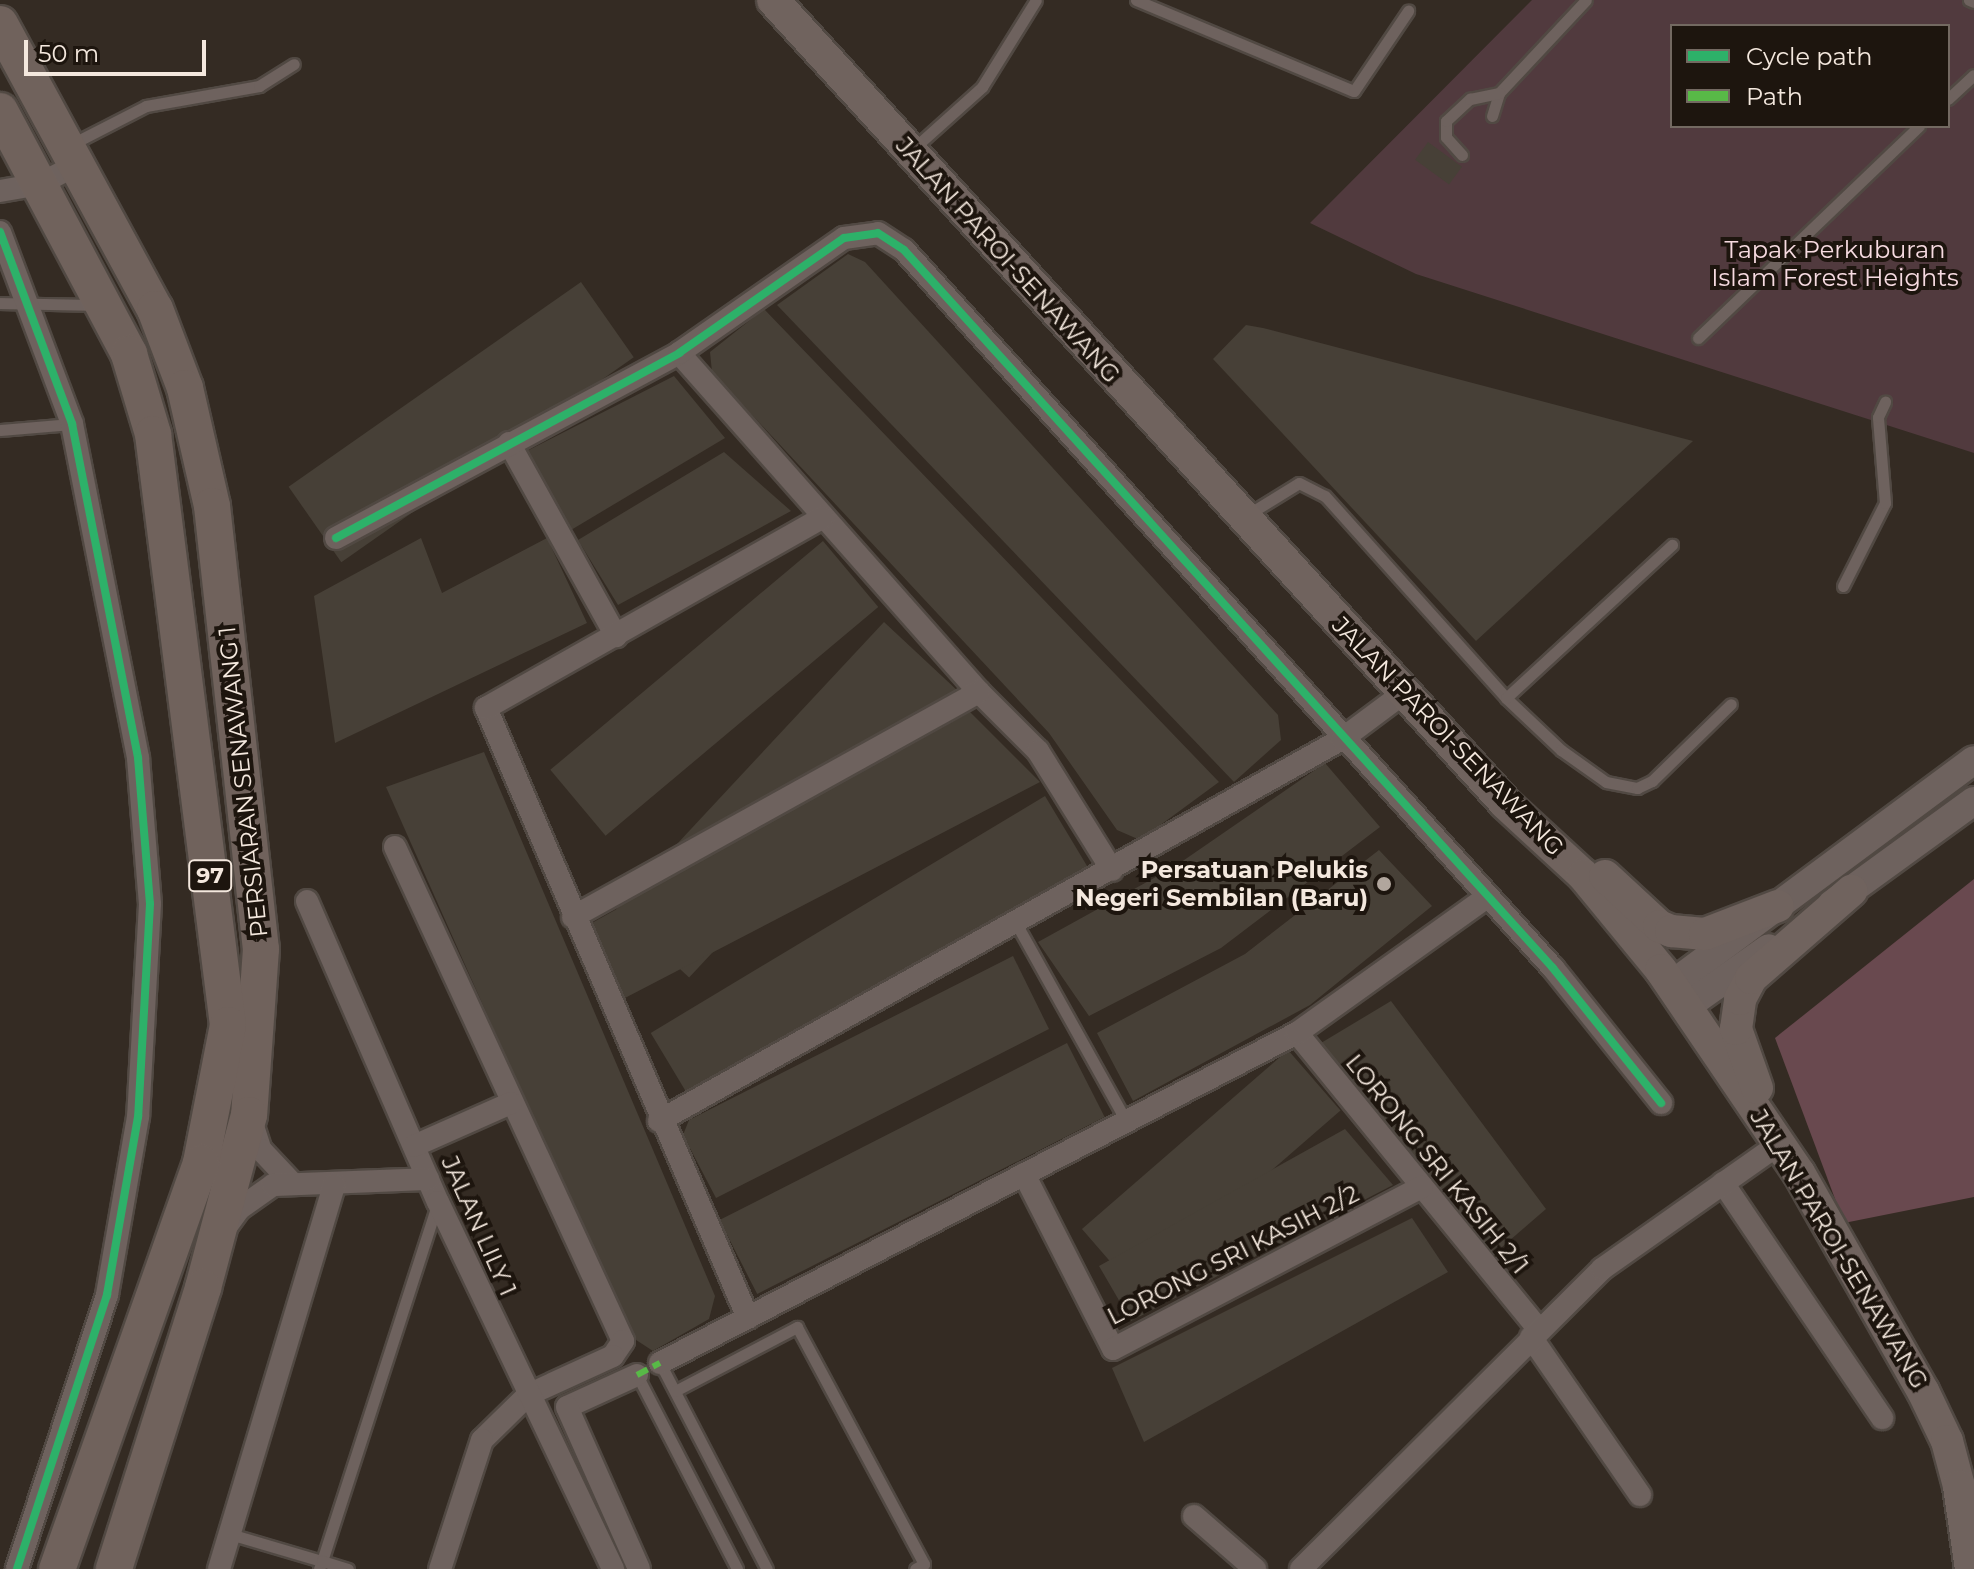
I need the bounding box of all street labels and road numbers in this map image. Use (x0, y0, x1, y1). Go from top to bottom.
street label: JALAN PAROI-SENAWANG (890, 131, 1126, 389)
street label: JALAN PAROI-SENAWANG (1326, 611, 1570, 861)
street label: PERSIARAN SENAWANG 1 (212, 625, 274, 939)
road number: 97 (188, 858, 232, 894)
street label: LORONG SRI KASIH 2/1 (1340, 1048, 1534, 1280)
street label: JALAN PAROI-SENAWANG (1744, 1104, 1934, 1394)
street label: JALAN LILY 1 (435, 1152, 523, 1300)
street label: LORONG SRI KASIH 2/2 (1102, 1179, 1364, 1331)

